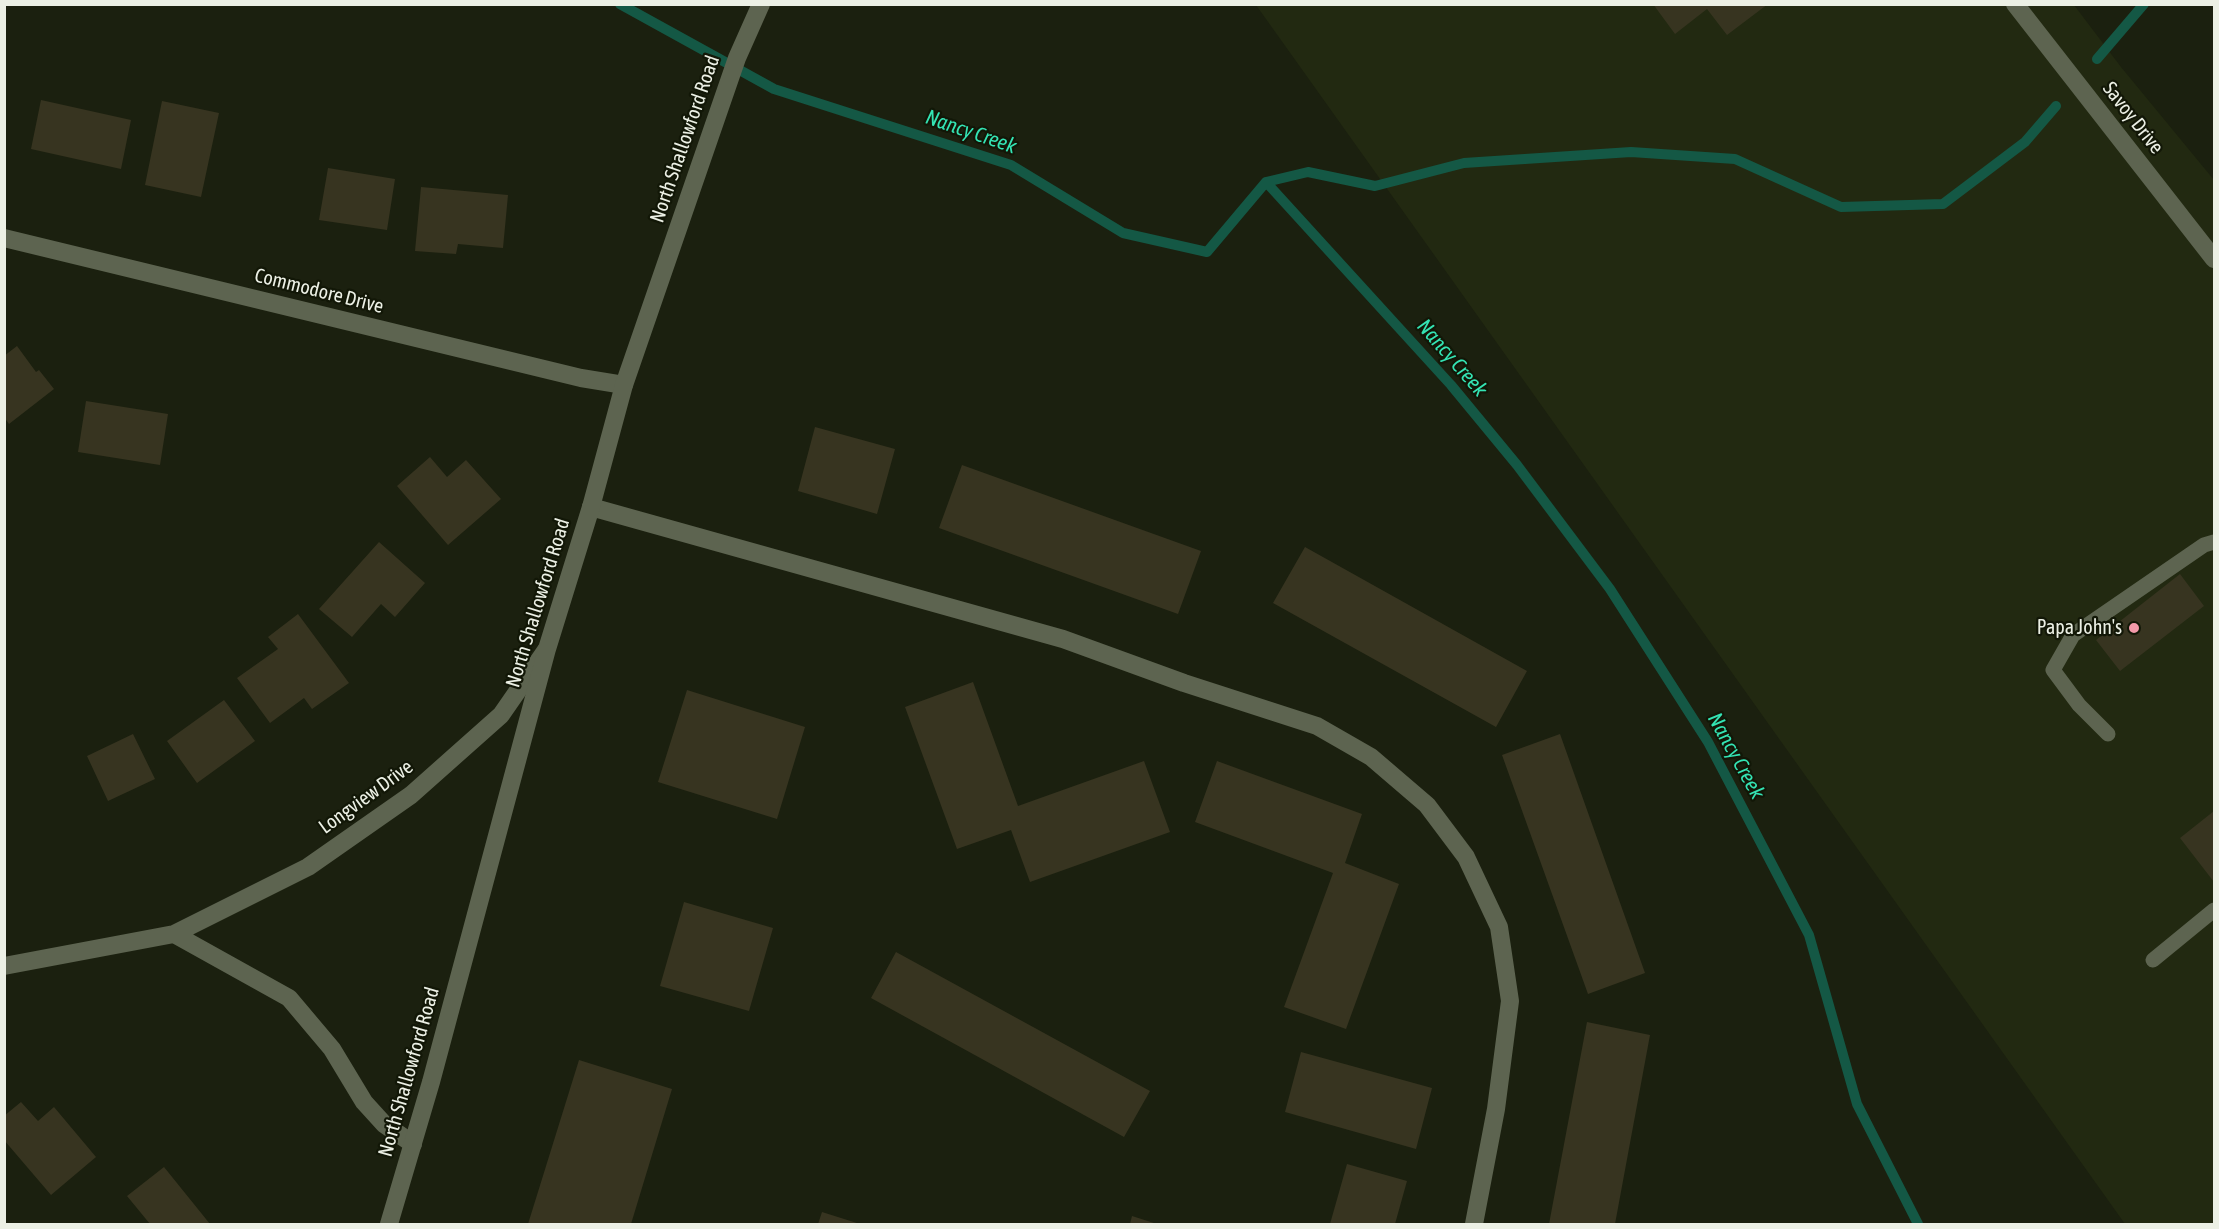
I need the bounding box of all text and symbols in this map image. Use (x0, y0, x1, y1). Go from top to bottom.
street label: North Shallowford Road (645, 52, 725, 226)
street label: Savoy Drive (2097, 77, 2169, 159)
water label: Nancy Creek (922, 105, 1020, 159)
street label: Commodore Drive (252, 263, 386, 319)
water label: Nancy Creek (1411, 314, 1493, 402)
street label: North Shallowford Road (501, 516, 575, 690)
place label: Papa John's (2037, 616, 2122, 640)
marker: Papa John's (2127, 621, 2141, 635)
water label: Nancy Creek (1702, 709, 1770, 803)
street label: Longview Drive (314, 755, 418, 839)
street label: North Shallowford Road (373, 984, 445, 1160)

